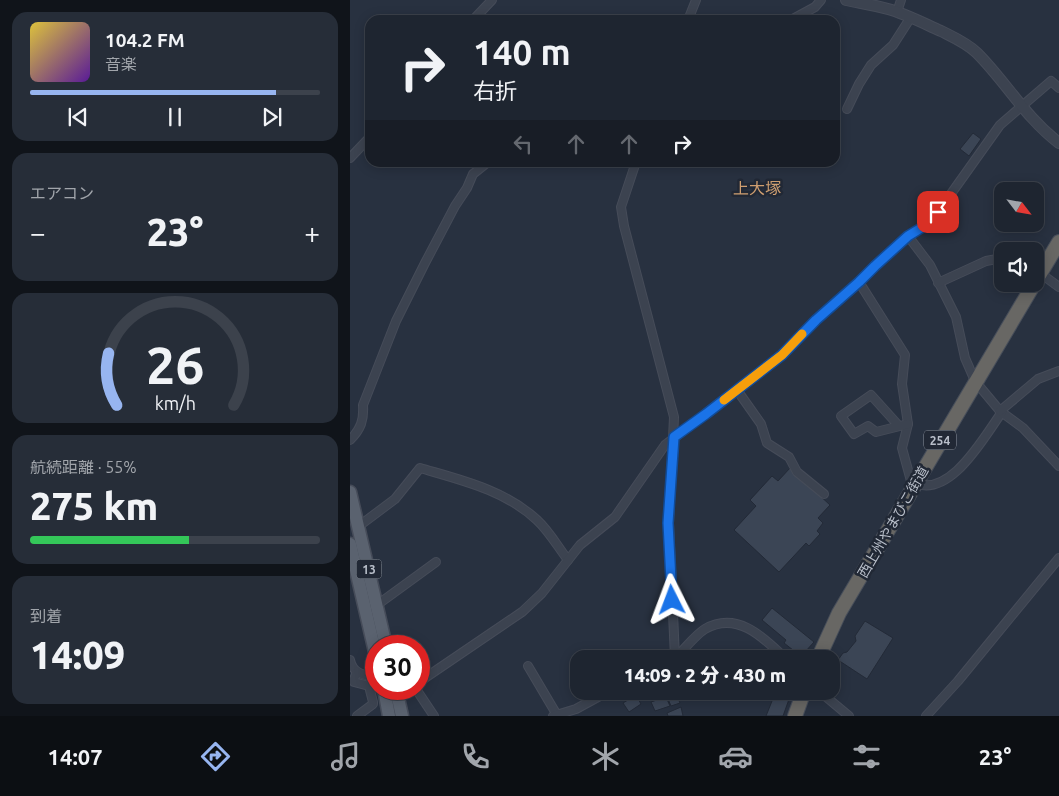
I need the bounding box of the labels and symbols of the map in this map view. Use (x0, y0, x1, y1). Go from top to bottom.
district label: 上大塚 (733, 179, 781, 197)
north arrow (994, 182, 1044, 232)
pin (917, 191, 959, 233)
road number: 254 (924, 430, 956, 450)
street label: 西上州やまびこ街道 (855, 463, 931, 581)
road number: 13 (356, 560, 382, 578)
position arrow (645, 573, 697, 625)
speed limit sign: 30 (365, 635, 430, 700)

